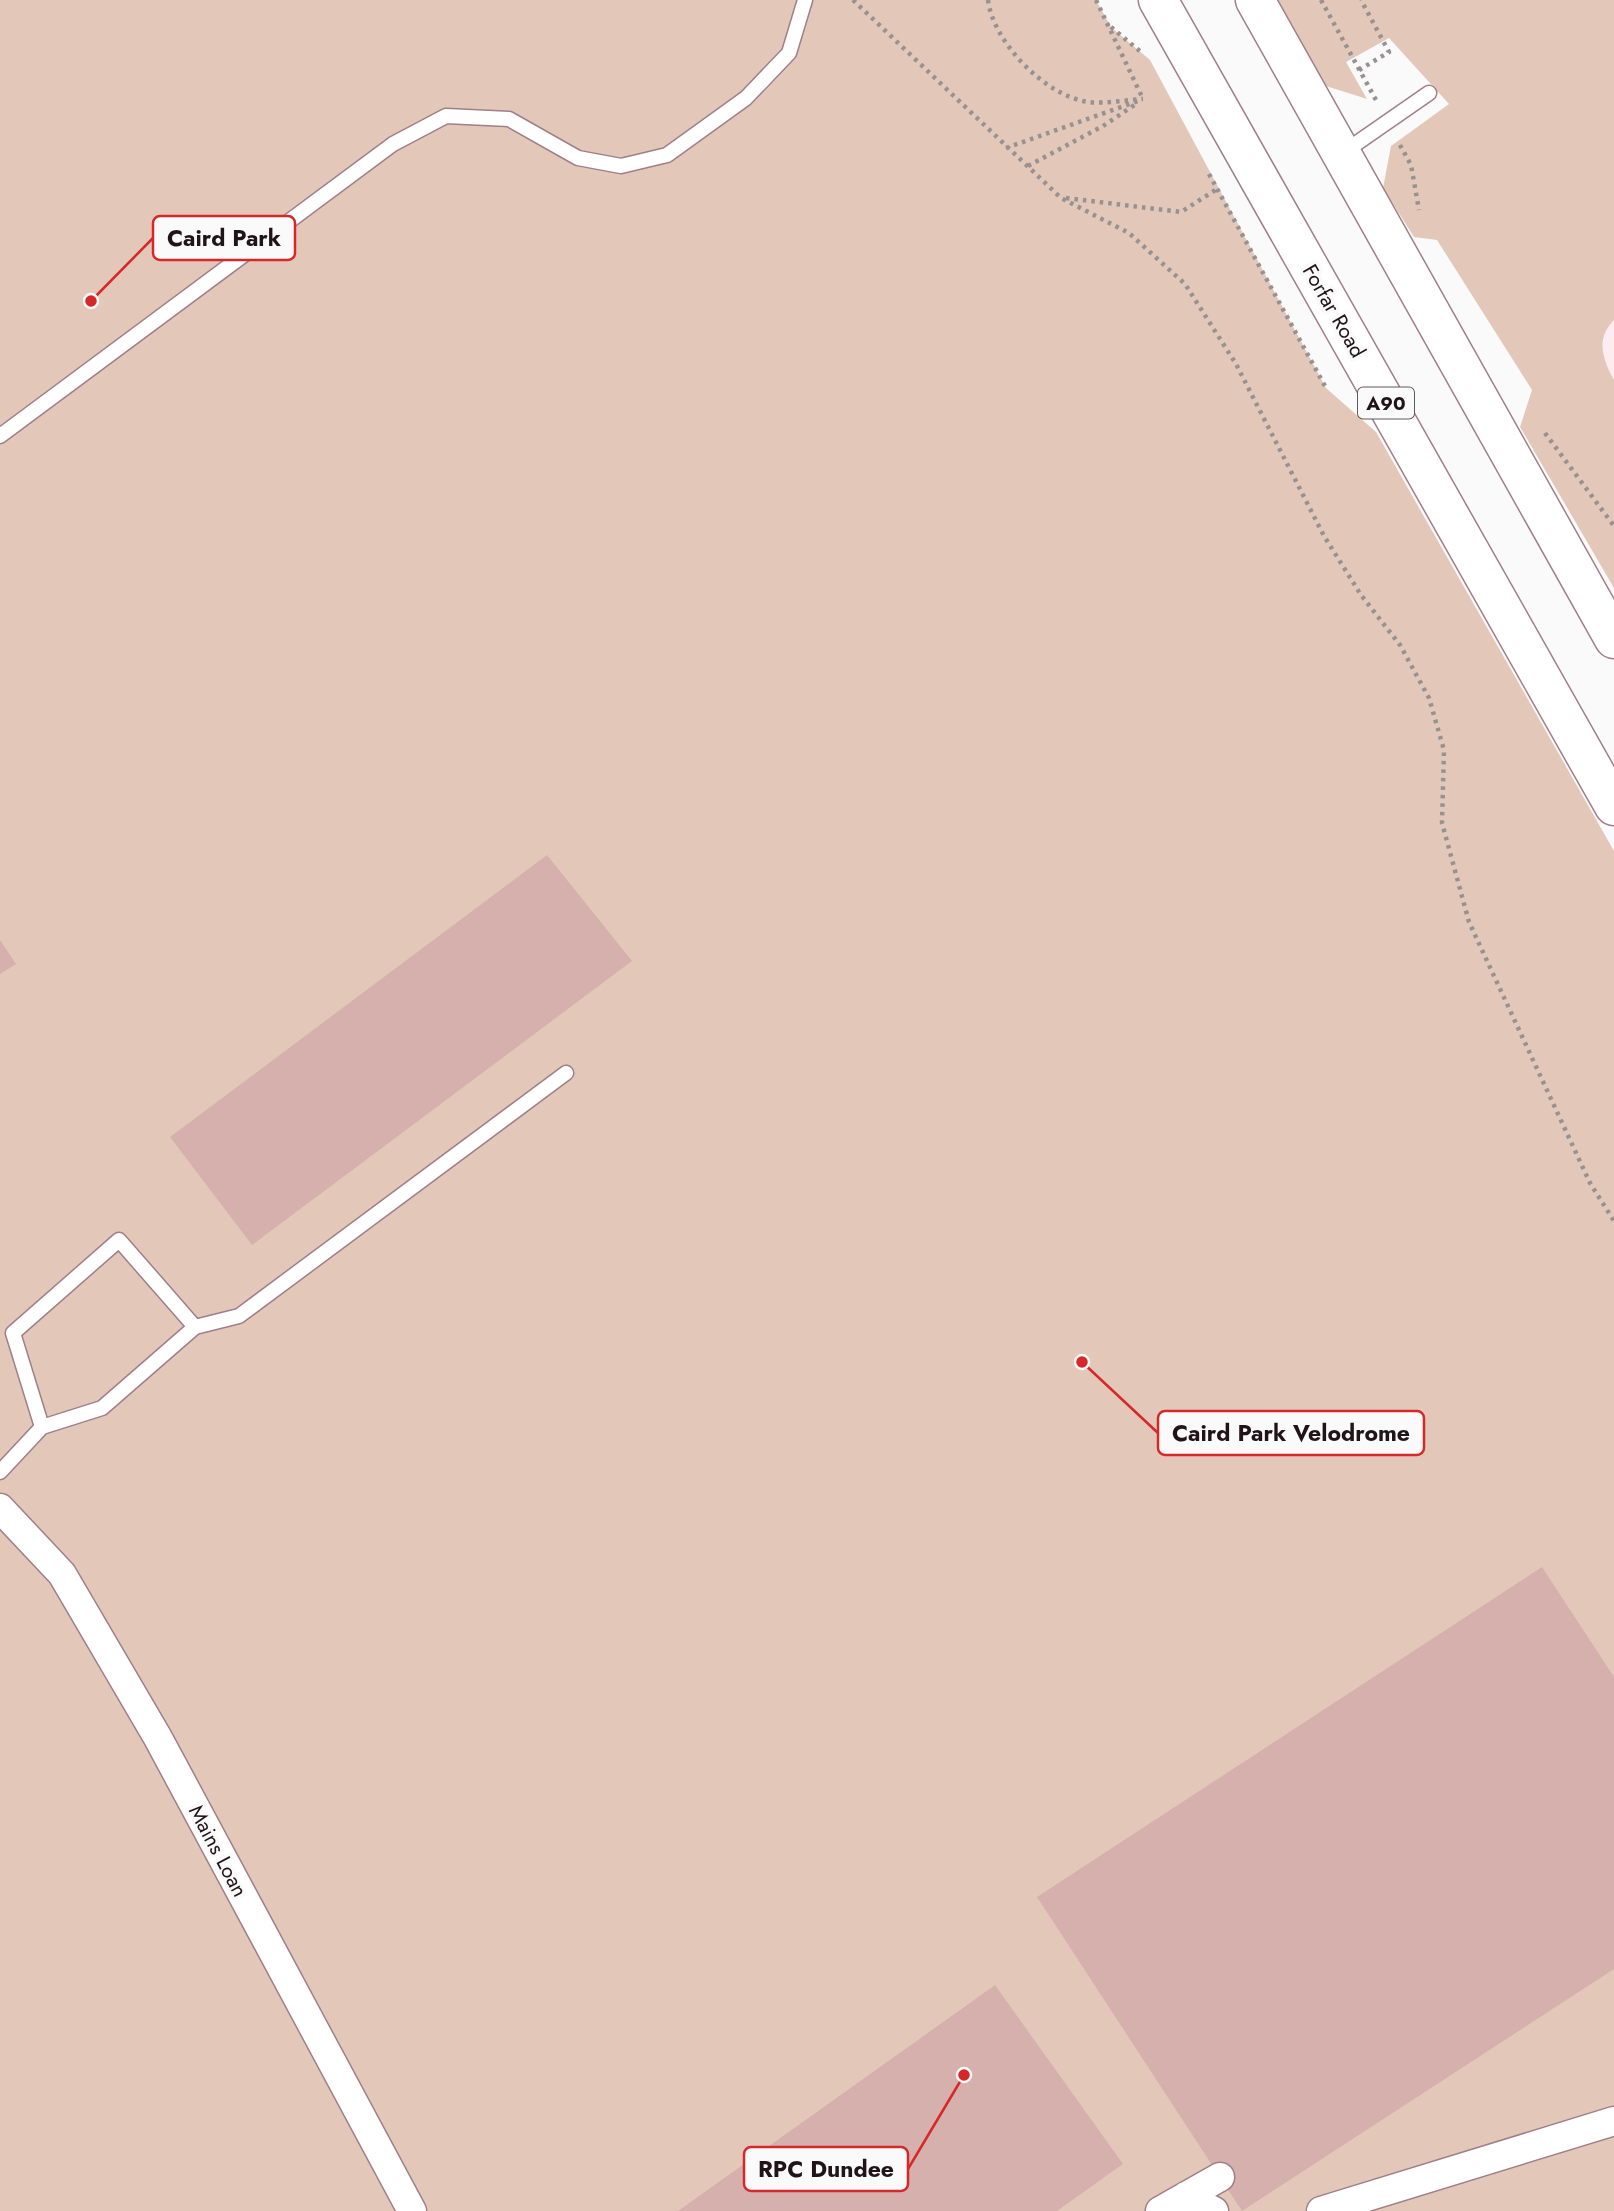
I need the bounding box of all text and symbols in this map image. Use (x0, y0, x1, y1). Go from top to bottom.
callout: Caird Park (153, 216, 295, 260)
text: Caird Park (167, 221, 282, 255)
street label: Forfar Road (1295, 259, 1373, 363)
road number: A90 (1358, 388, 1414, 418)
callout: Caird Park Velodrome (1158, 1411, 1424, 1455)
text: Caird Park Velodrome (1172, 1416, 1410, 1450)
street label: Mains Loan (181, 1800, 255, 1902)
callout: RPC Dundee (744, 2147, 908, 2191)
text: RPC Dundee (758, 2152, 894, 2186)

